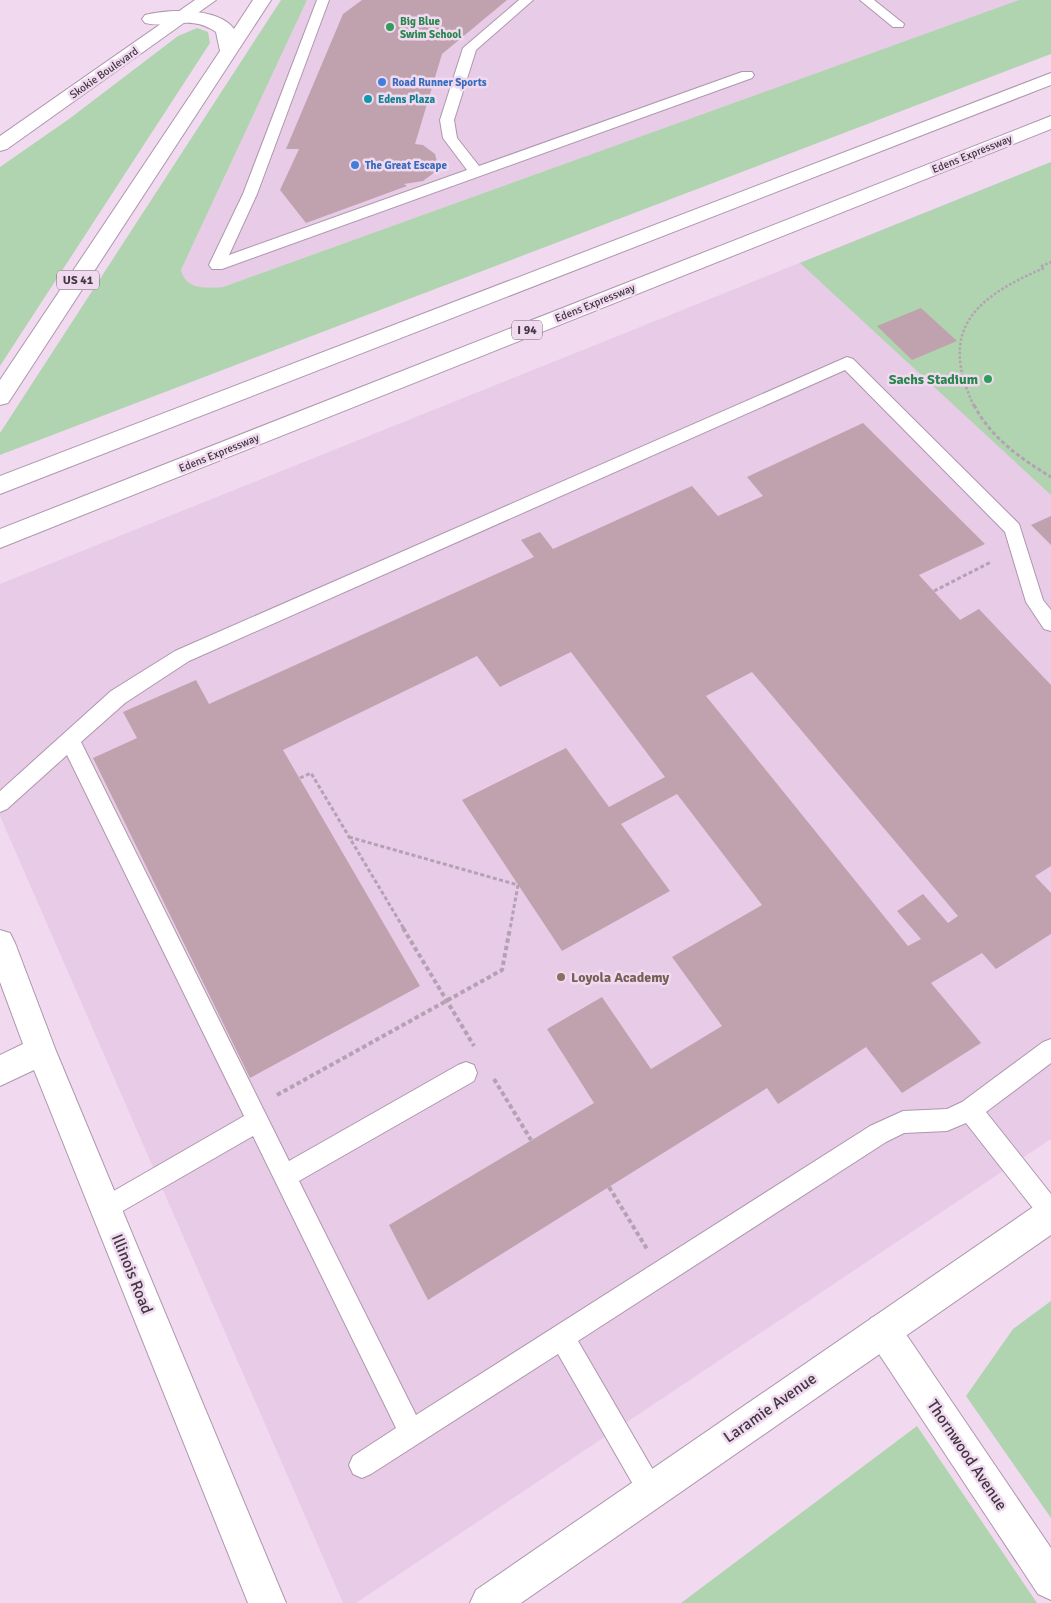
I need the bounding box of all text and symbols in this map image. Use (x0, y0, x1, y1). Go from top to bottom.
place label: Big Blue Swim School (400, 15, 462, 41)
marker: Big Blue Swim School (384, 21, 396, 33)
street label: Skokie Boulevard (67, 44, 141, 101)
marker: Road Runner Sports (376, 76, 388, 88)
place label: Road Runner Sports (392, 76, 487, 89)
marker: Edens Plaza (362, 93, 374, 105)
place label: Edens Plaza (378, 93, 435, 106)
street label: Edens Expressway (930, 132, 1015, 176)
marker: The Great Escape (349, 159, 361, 171)
place label: The Great Escape (365, 159, 447, 172)
road number: US 41 (57, 270, 99, 290)
street label: Edens Expressway (553, 281, 638, 325)
road number: I 94 (512, 320, 542, 340)
place label: Sachs Stadium (889, 371, 978, 388)
marker: Sachs Stadium (982, 373, 994, 385)
street label: Edens Expressway (177, 431, 262, 475)
place label: Loyola Academy (571, 969, 669, 986)
marker: Loyola Academy (555, 971, 567, 983)
street label: Illinois Road (107, 1231, 157, 1317)
street label: Laramie Avenue (720, 1369, 820, 1447)
street label: Thornwood Avenue (923, 1396, 1011, 1514)

